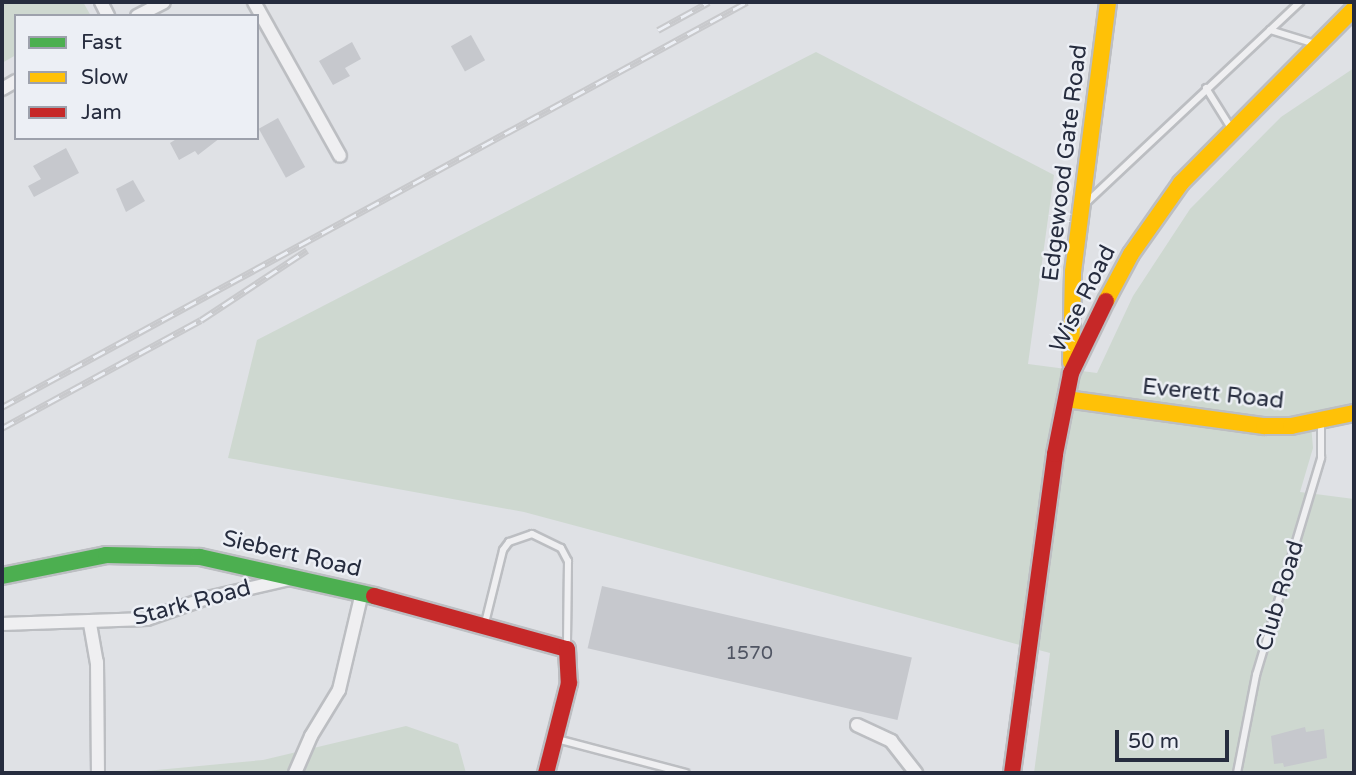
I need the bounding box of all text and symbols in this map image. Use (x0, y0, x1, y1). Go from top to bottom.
legend (14, 14, 259, 140)
text: Fast (81, 30, 122, 55)
street label: Edgewood Gate Road (1037, 43, 1093, 283)
text: Slow (81, 65, 128, 90)
text: Jam (81, 100, 122, 125)
street label: Wise Road (1044, 241, 1122, 357)
street label: Everett Road (1141, 373, 1285, 415)
street label: Siebert Road (220, 525, 364, 583)
street label: Club Road (1250, 537, 1310, 655)
street label: Stark Road (130, 574, 254, 632)
house number: 1570 (725, 643, 773, 665)
scale bar (1118, 716, 1232, 760)
text: 50 m (1128, 729, 1179, 754)

